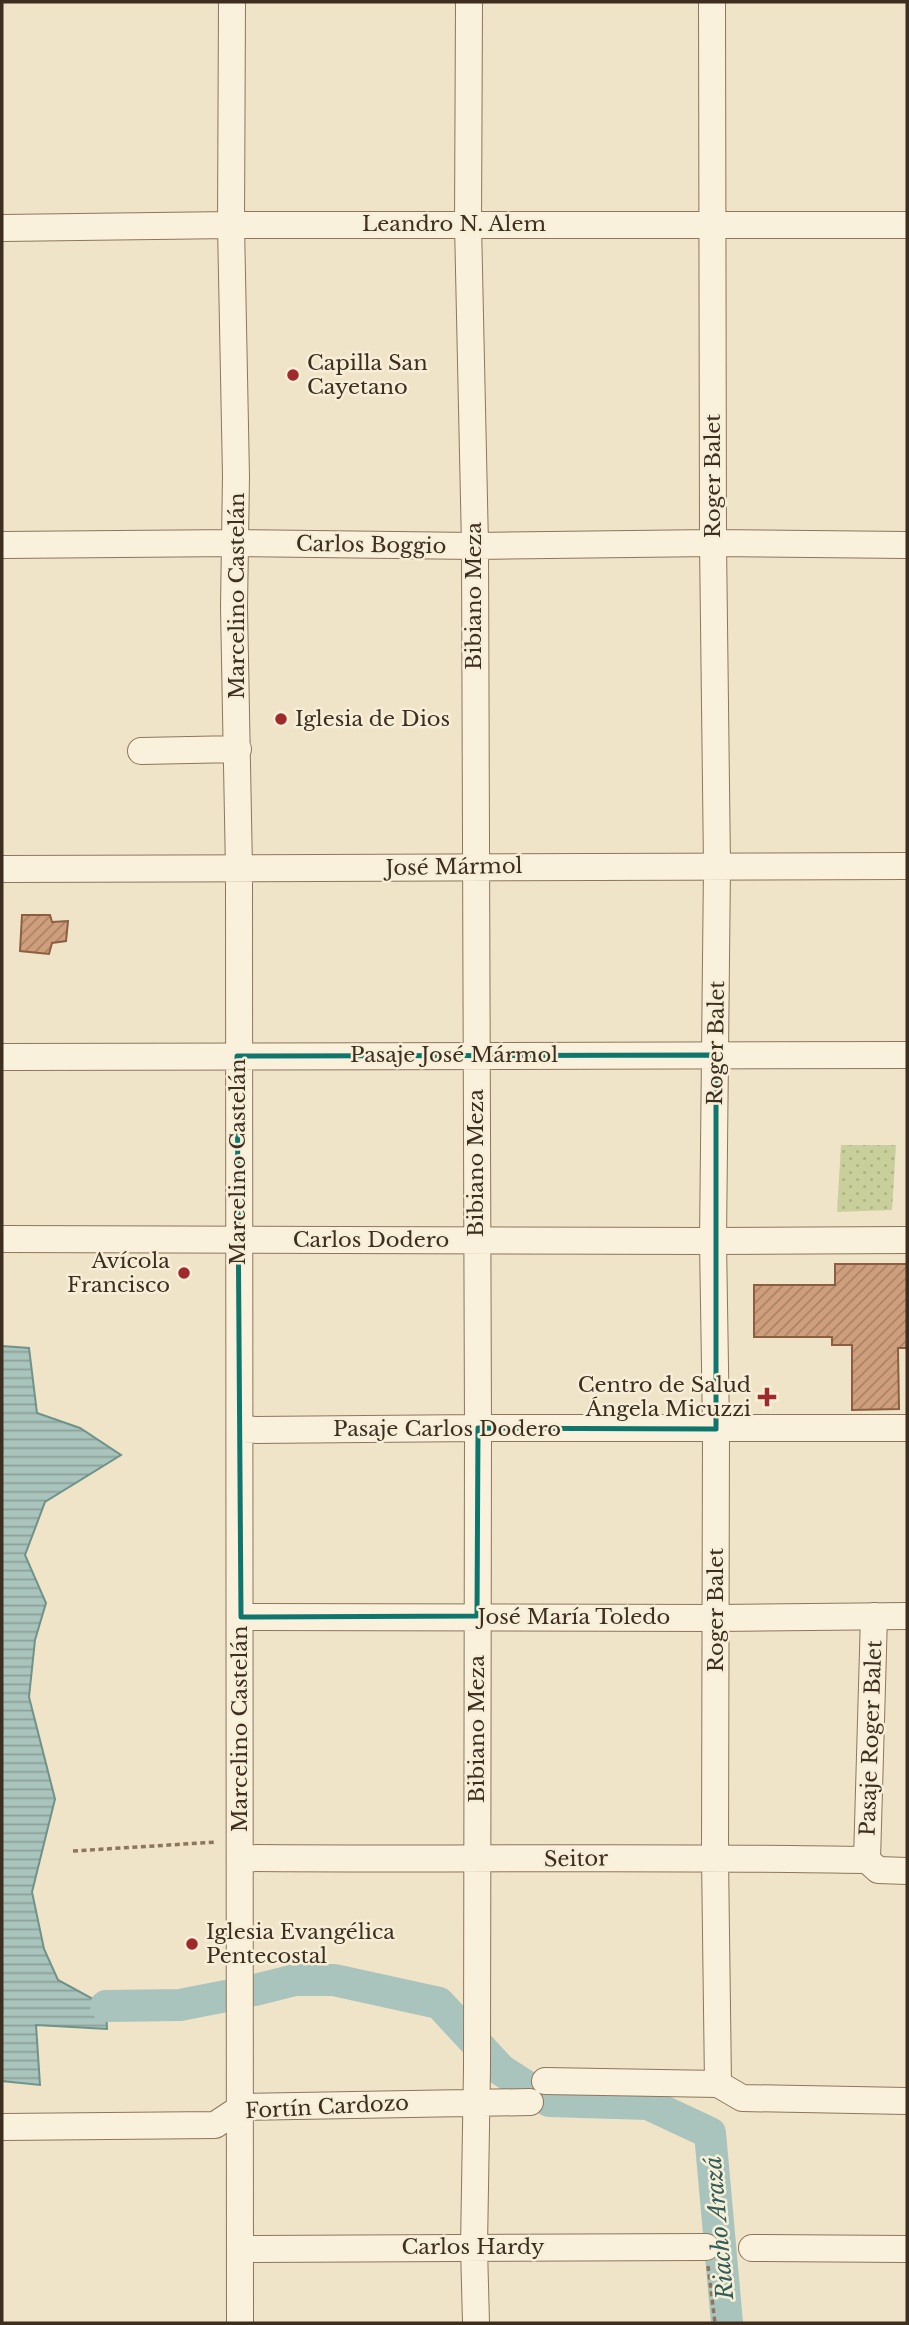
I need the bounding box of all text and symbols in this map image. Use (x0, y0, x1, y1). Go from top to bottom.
street label: Leandro N. Alem (362, 211, 546, 237)
place label: Capilla San Cayetano (307, 350, 428, 400)
marker: Capilla San Cayetano (285, 367, 301, 383)
street label: Roger Balet (700, 414, 726, 538)
street label: Marcelino Castelán (224, 493, 250, 699)
street label: Bibiano Meza (461, 522, 487, 670)
street label: Carlos Boggio (296, 531, 446, 559)
place label: Iglesia de Dios (295, 706, 450, 732)
marker: Iglesia de Dios (273, 711, 289, 727)
street label: José Mármol (382, 853, 523, 881)
street label: Roger Balet (702, 980, 730, 1106)
street label: Pasaje José Mármol (350, 1042, 558, 1068)
street label: Marcelino Castelán (225, 1059, 251, 1265)
street label: Bibiano Meza (463, 1089, 489, 1237)
street label: Carlos Dodero (293, 1227, 449, 1253)
place label: Avícola Francisco (67, 1248, 170, 1298)
marker: Avícola Francisco (176, 1265, 192, 1281)
place label: Centro de Salud Ángela Micuzzi (578, 1372, 751, 1422)
marker: Centro de Salud Ángela Micuzzi (757, 1387, 777, 1407)
street label: Pasaje Carlos Dodero (333, 1416, 561, 1442)
street label: Roger Balet (703, 1548, 729, 1672)
street label: José María Toledo (475, 1604, 670, 1630)
street label: Marcelino Castelán (227, 1626, 253, 1832)
street label: Pasaje Roger Balet (855, 1640, 887, 1836)
street label: Bibiano Meza (464, 1655, 490, 1803)
street label: Seitor (544, 1845, 608, 1873)
place label: Iglesia Evangélica Pentecostal (206, 1919, 395, 1969)
marker: Iglesia Evangélica Pentecostal (184, 1936, 200, 1952)
street label: Fortín Cardozo (244, 2090, 410, 2124)
water label: Riacho Arazá (699, 2155, 739, 2302)
street label: Carlos Hardy (402, 2234, 545, 2260)

